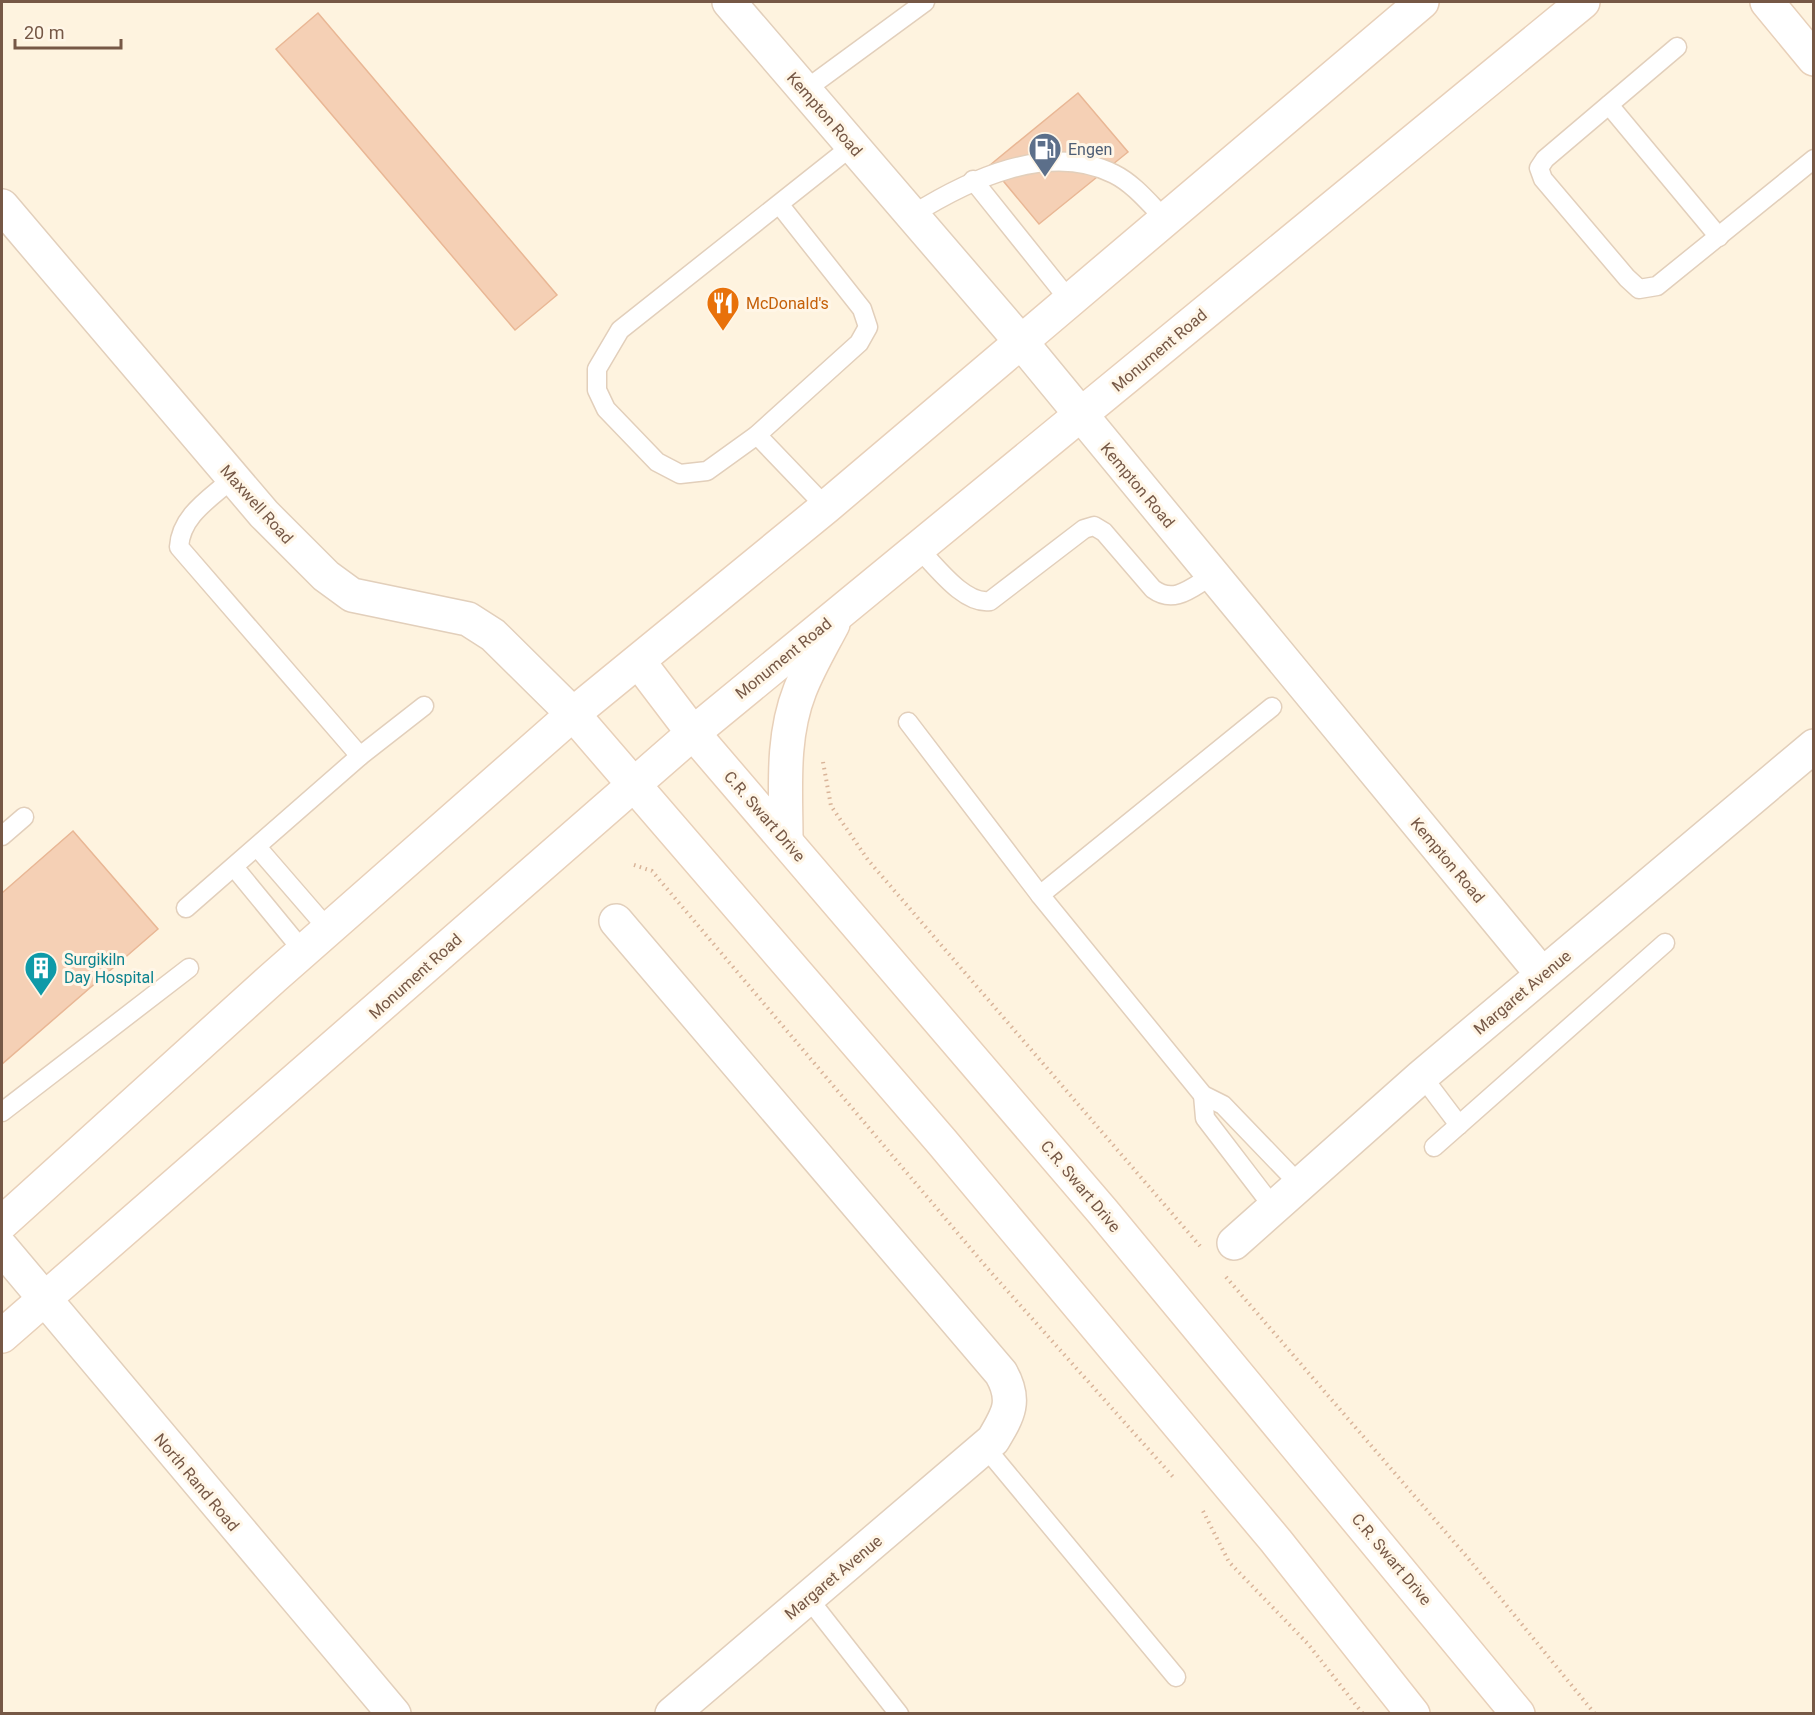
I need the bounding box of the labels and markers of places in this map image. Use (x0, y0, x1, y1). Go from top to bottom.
fuel station icon: Engen (1027, 131, 1063, 178)
place label: Engen (1068, 140, 1112, 159)
restaurant icon: McDonald's (705, 285, 741, 332)
place label: McDonald's (746, 294, 829, 313)
building icon: Surgikiln Day Hospital (23, 950, 59, 997)
place label: Surgikiln Day Hospital (64, 950, 154, 987)

